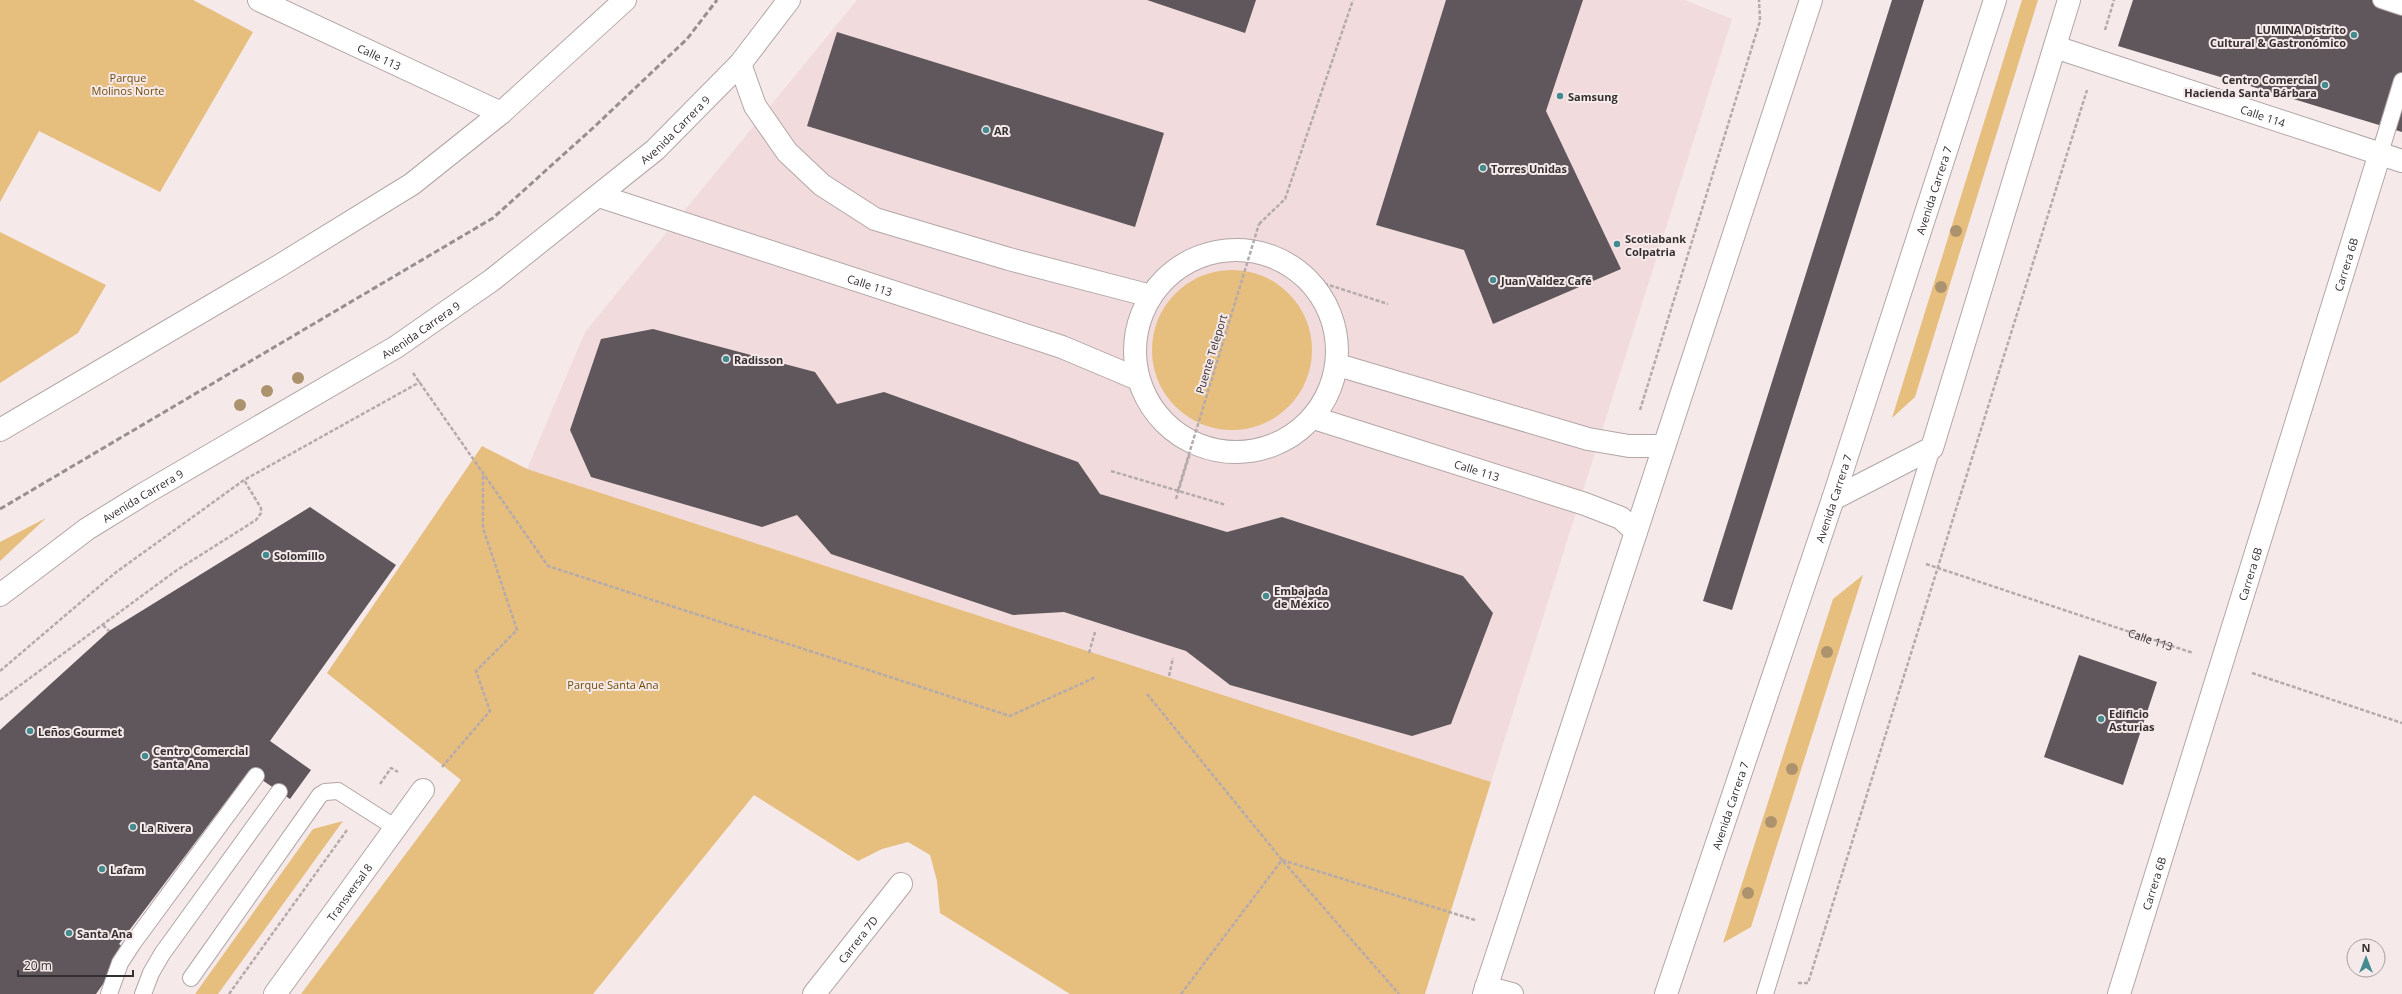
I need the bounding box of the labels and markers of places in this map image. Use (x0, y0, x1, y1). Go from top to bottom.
place label: LUMINA Distrito Cultural & Gastronómico (2210, 22, 2346, 50)
marker: LUMINA Distrito Cultural & Gastronómico (2349, 30, 2359, 40)
place label: Centro Comercial Hacienda Santa Bárbara (2184, 72, 2317, 100)
marker: Centro Comercial Hacienda Santa Bárbara (2320, 80, 2330, 90)
place label: Samsung (1568, 89, 1618, 104)
marker: Samsung (1555, 91, 1565, 101)
place label: AR (994, 123, 1010, 138)
marker: AR (981, 125, 991, 135)
place label: Torres Unidas (1491, 161, 1568, 176)
marker: Torres Unidas (1478, 163, 1488, 173)
place label: Scotiabank Colpatria (1625, 231, 1686, 259)
marker: Scotiabank Colpatria (1612, 239, 1622, 249)
place label: Juan Valdez Café (1500, 273, 1592, 288)
marker: Juan Valdez Café (1488, 275, 1498, 285)
place label: Radisson (734, 352, 783, 367)
marker: Radisson (721, 354, 731, 364)
place label: Solomillo (274, 548, 325, 563)
marker: Solomillo (261, 550, 271, 560)
place label: Embajada de México (1274, 583, 1330, 611)
marker: Embajada de México (1261, 591, 1271, 601)
place label: Edificio Asturias (2109, 706, 2155, 734)
marker: Edificio Asturias (2096, 714, 2106, 724)
place label: Leños Gourmet (38, 724, 122, 739)
marker: Leños Gourmet (25, 726, 35, 736)
place label: Centro Comercial Santa Ana (153, 743, 248, 771)
marker: Centro Comercial Santa Ana (140, 751, 150, 761)
place label: La Rivera (141, 820, 192, 835)
marker: La Rivera (128, 822, 138, 832)
place label: Lafam (110, 862, 145, 877)
marker: Lafam (97, 864, 107, 874)
place label: Santa Ana (77, 926, 133, 941)
marker: Santa Ana (64, 928, 74, 938)

